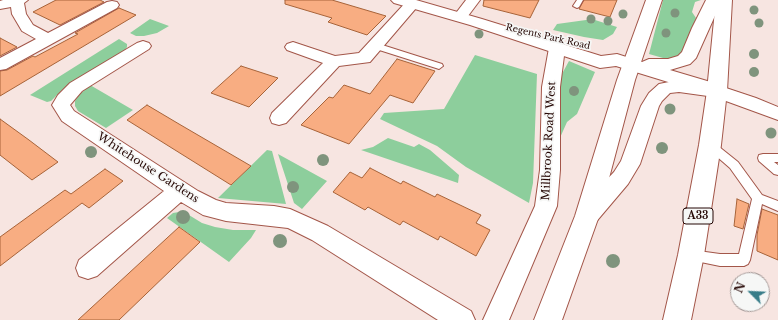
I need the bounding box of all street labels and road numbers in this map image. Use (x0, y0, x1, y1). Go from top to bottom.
street label: Regents Park Road (505, 22, 591, 52)
street label: Millbrook Road West (539, 81, 559, 201)
street label: Whitehouse Gardens (95, 130, 201, 206)
road number: A33 (683, 208, 713, 224)

